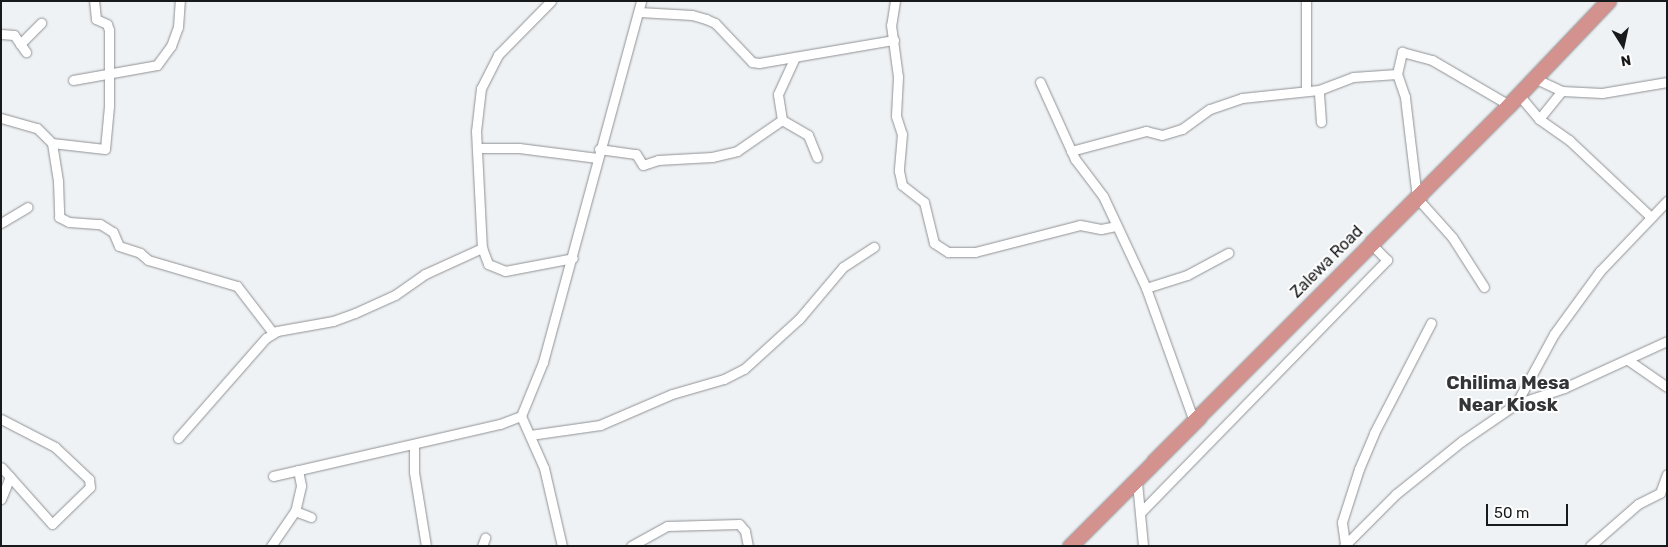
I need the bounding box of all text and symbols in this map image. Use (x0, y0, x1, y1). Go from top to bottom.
north arrow (1598, 20, 1648, 70)
text: N (1619, 51, 1632, 70)
street label: Zalewa Road (1287, 222, 1367, 302)
district label: Chilima Mesa Near Kiosk (1446, 372, 1570, 416)
scale bar (1488, 494, 1570, 526)
text: 50 m (1494, 504, 1529, 522)

